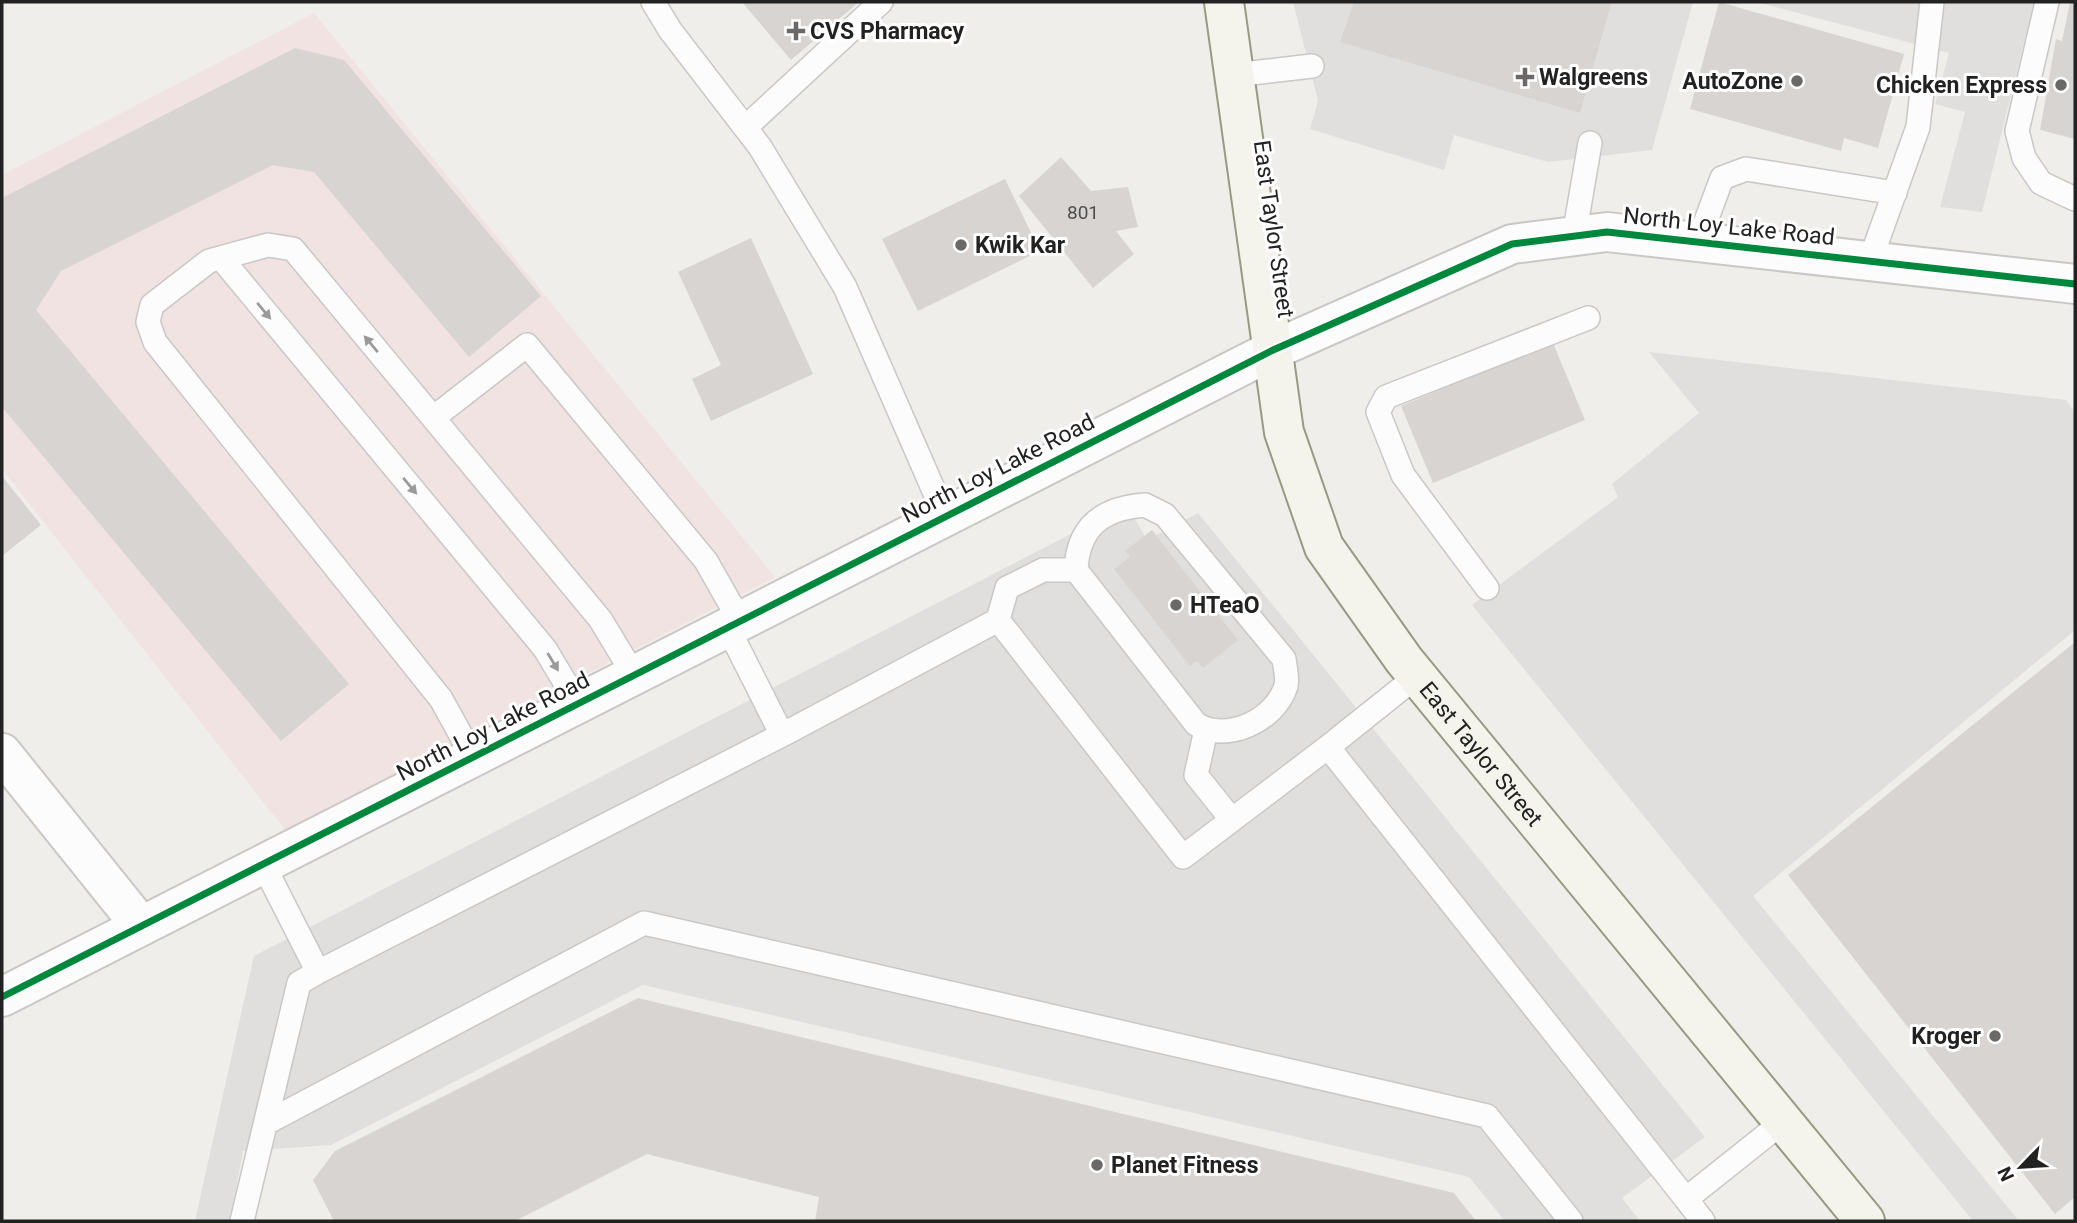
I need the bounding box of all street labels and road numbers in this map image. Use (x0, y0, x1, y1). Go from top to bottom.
street label: East Taylor Street (1248, 139, 1299, 319)
street label: North Loy Lake Road (1622, 202, 1836, 251)
street label: North Loy Lake Road (897, 408, 1099, 529)
street label: North Loy Lake Road (392, 666, 594, 787)
street label: East Taylor Street (1414, 677, 1548, 832)

